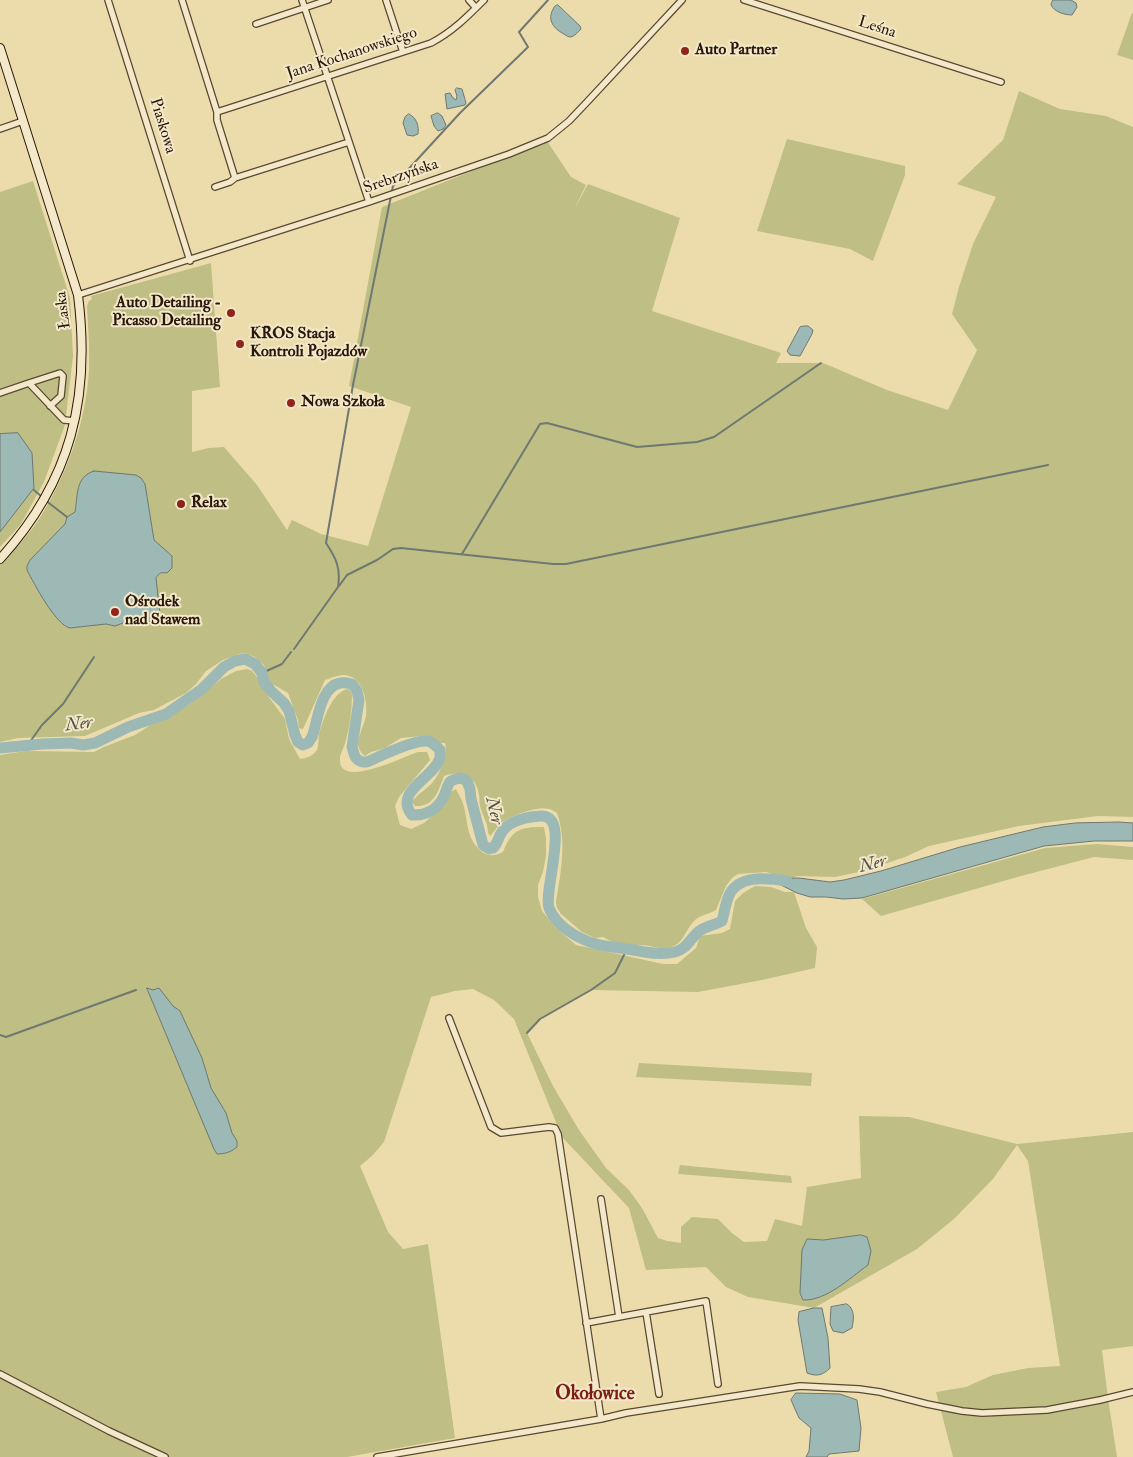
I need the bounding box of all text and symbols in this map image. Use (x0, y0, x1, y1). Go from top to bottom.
street label: Leśna (856, 13, 898, 43)
street label: Jana Kochanowskiego (284, 24, 420, 84)
place label: Auto Partner (695, 41, 777, 61)
marker: Auto Partner (679, 45, 691, 57)
street label: Piaskowa (144, 96, 180, 156)
street label: Srebrzyńska (361, 155, 441, 199)
street label: Łaska (52, 290, 76, 330)
place label: Auto Detailing - Picasso Detailing (112, 294, 221, 332)
marker: Auto Detailing - Picasso Detailing (225, 307, 237, 319)
place label: KROS Stacja Kontroli Pojazdów (250, 325, 367, 363)
marker: KROS Stacja Kontroli Pojazdów (234, 338, 246, 350)
place label: Nowa Szkoła (301, 393, 385, 413)
marker: Nowa Szkoła (285, 397, 297, 409)
place label: Relax (191, 494, 227, 514)
marker: Relax (175, 498, 187, 510)
place label: Ośrodek nad Stawem (125, 593, 200, 631)
marker: Ośrodek nad Stawem (109, 606, 121, 618)
water label: Ner (64, 713, 94, 737)
water label: Ner (479, 795, 507, 827)
water label: Ner (857, 851, 889, 879)
district label: Okołowice (555, 1384, 635, 1406)

